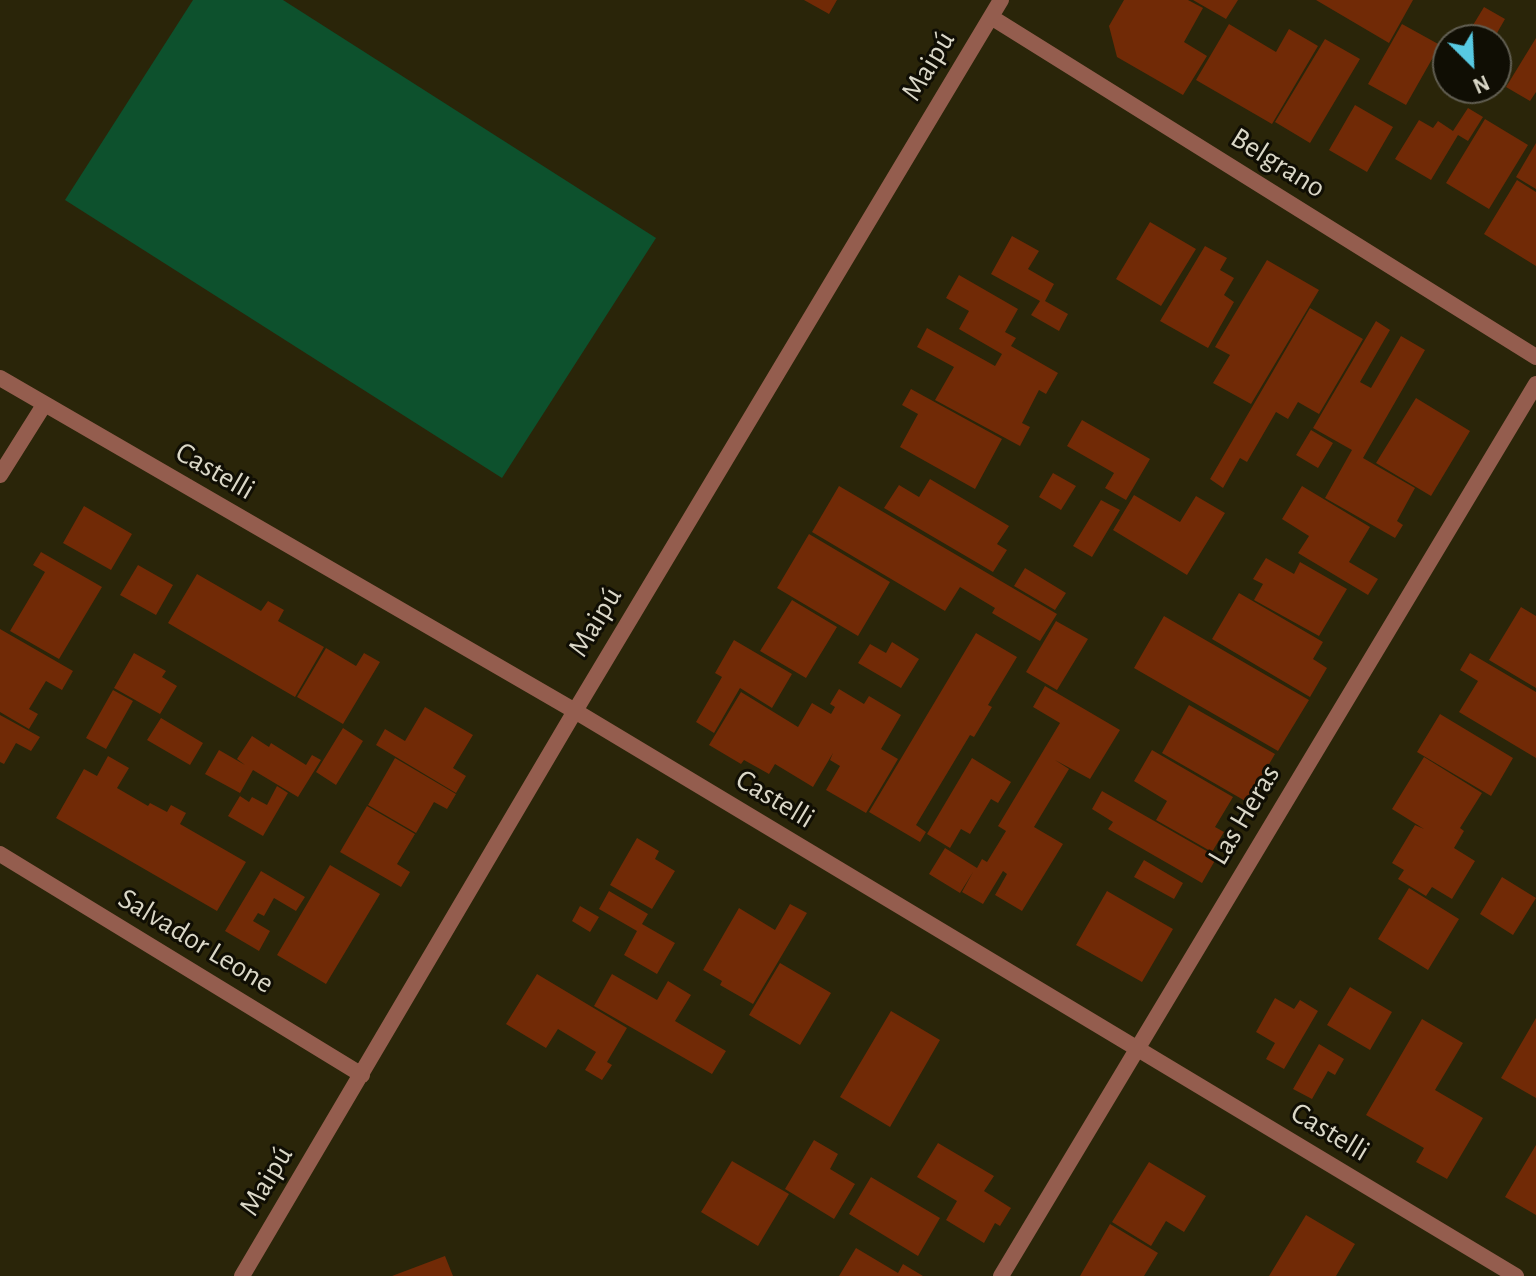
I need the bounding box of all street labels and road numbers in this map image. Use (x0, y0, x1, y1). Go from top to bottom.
street label: Maipú (893, 25, 963, 107)
street label: Belgrano (1224, 120, 1332, 206)
street label: Castelli (169, 434, 261, 508)
street label: Maipú (560, 581, 630, 663)
street label: Las Heras (1200, 758, 1288, 872)
street label: Castelli (729, 762, 821, 836)
street label: Salvador Leone (112, 880, 280, 1002)
street label: Castelli (1284, 1095, 1376, 1169)
street label: Maipú (231, 1140, 301, 1222)

